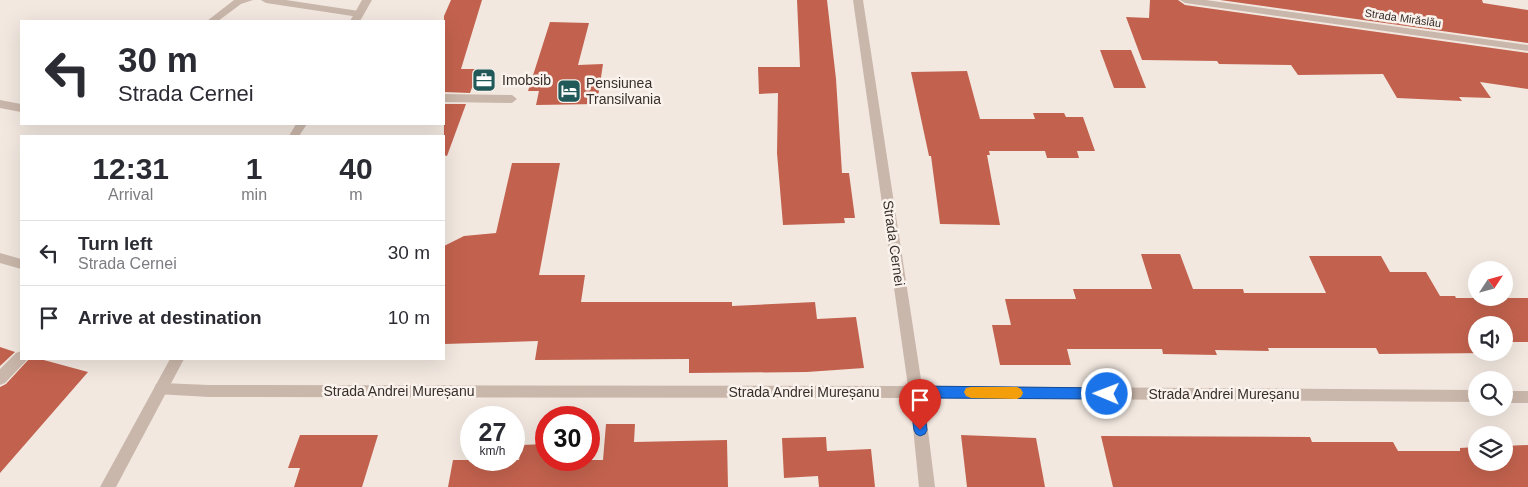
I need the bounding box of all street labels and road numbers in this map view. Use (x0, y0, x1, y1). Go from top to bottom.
street label: Strada Mirăslău (1364, 7, 1442, 29)
street label: Strada Cernei (880, 199, 908, 287)
street label: Strada Andrei Mureșanu (324, 383, 474, 399)
street label: Strada Andrei Mureșanu (729, 384, 879, 400)
street label: Strada Andrei Mureșanu (1149, 386, 1299, 402)

